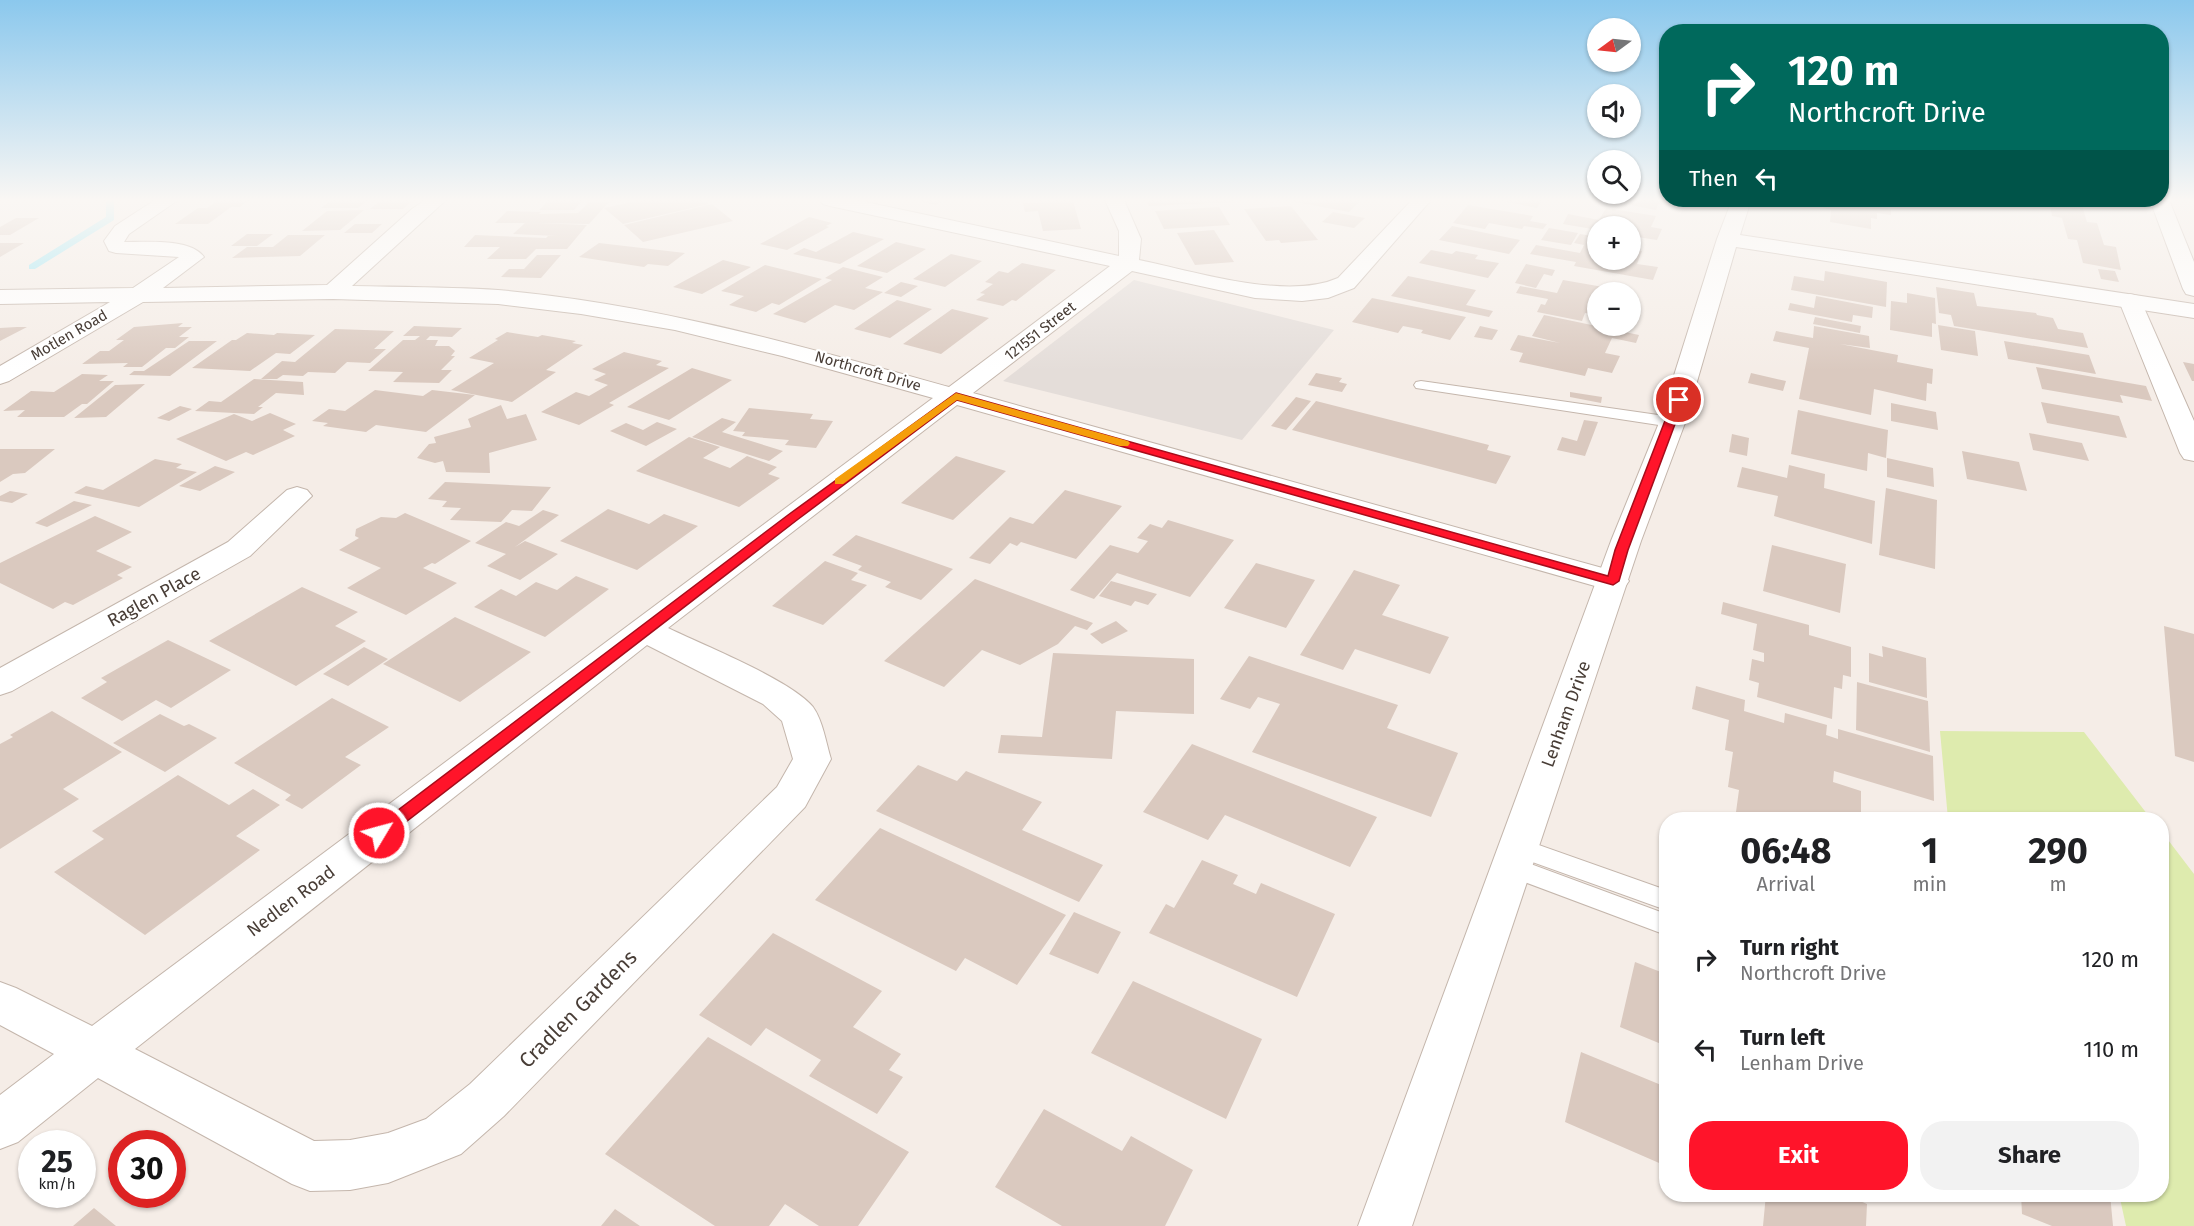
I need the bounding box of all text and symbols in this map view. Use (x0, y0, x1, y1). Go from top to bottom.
north arrow (1587, 18, 1641, 72)
map controls (1587, 18, 1641, 336)
text: 120 m (1788, 46, 1899, 96)
icon: right (1689, 48, 1767, 126)
button: sound (1587, 84, 1641, 138)
text: Northcroft Drive (1788, 97, 1986, 129)
button: search (1587, 150, 1641, 204)
icon: left (1750, 162, 1783, 195)
text: Then (1689, 165, 1738, 192)
button: + (1587, 216, 1641, 270)
button: − (1587, 282, 1641, 336)
street label: 121551 Street (1001, 297, 1080, 364)
street label: Motlen Road (27, 306, 111, 364)
street label: Northcroft Drive (813, 347, 923, 395)
pin (1653, 374, 1704, 425)
icon: arrive (1662, 383, 1695, 416)
street label: Raglen Place (103, 562, 205, 632)
street label: Lenham Drive (1537, 658, 1595, 770)
position arrow (347, 801, 411, 865)
text: 06:48 (1740, 829, 1831, 873)
text: 1 (1921, 829, 1938, 873)
text: 290 (2028, 829, 2088, 873)
street label: Nedlen Road (243, 861, 339, 941)
text: Arrival (1756, 872, 1815, 896)
text: min (1913, 872, 1947, 896)
text: m (2049, 872, 2067, 896)
text: Turn right (1740, 934, 1839, 961)
icon: right (1689, 943, 1722, 976)
street label: Cradlen Gardens (513, 944, 643, 1074)
text: 120 m (2082, 946, 2139, 973)
text: Northcroft Drive (1740, 961, 1886, 985)
text: Turn left (1740, 1024, 1825, 1051)
icon: left (1689, 1033, 1722, 1066)
text: 110 m (2083, 1036, 2139, 1063)
text: Lenham Drive (1740, 1051, 1864, 1075)
button: Exit (1689, 1121, 1908, 1190)
button: Share (1920, 1121, 2139, 1190)
speed limit sign: 30 (108, 1130, 186, 1208)
text: 25 (41, 1144, 73, 1180)
text: km/h (38, 1175, 76, 1193)

